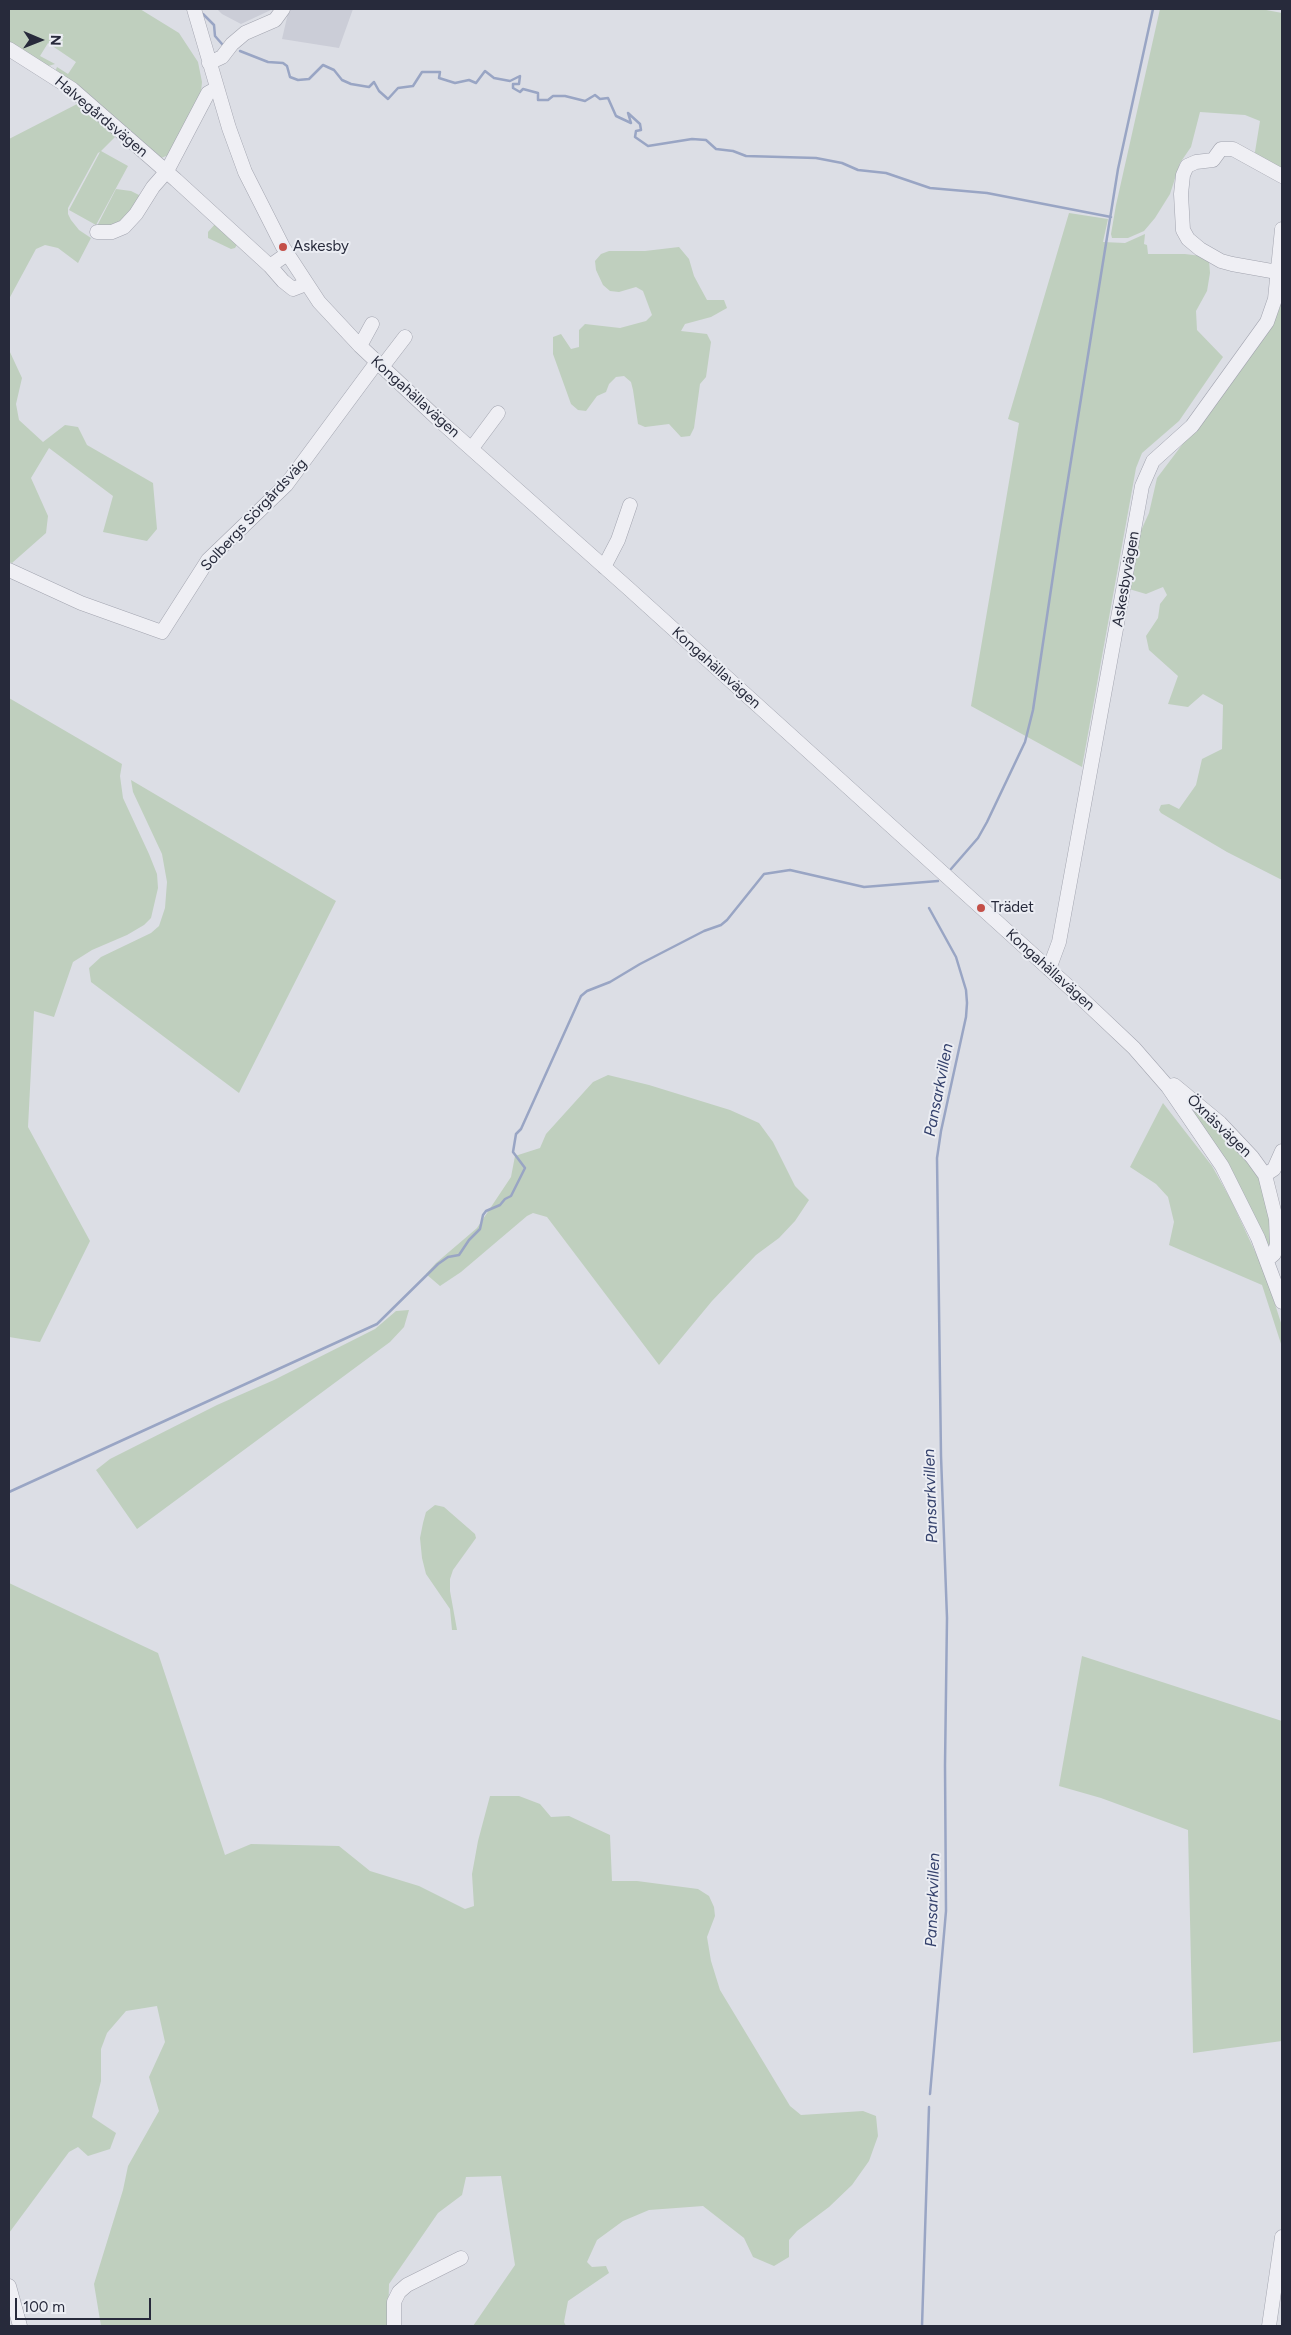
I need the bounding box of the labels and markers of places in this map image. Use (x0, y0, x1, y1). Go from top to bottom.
place label: Askesby (293, 238, 349, 256)
marker: Askesby (277, 241, 289, 253)
place label: Trädet (991, 899, 1034, 917)
marker: Trädet (975, 902, 987, 914)

